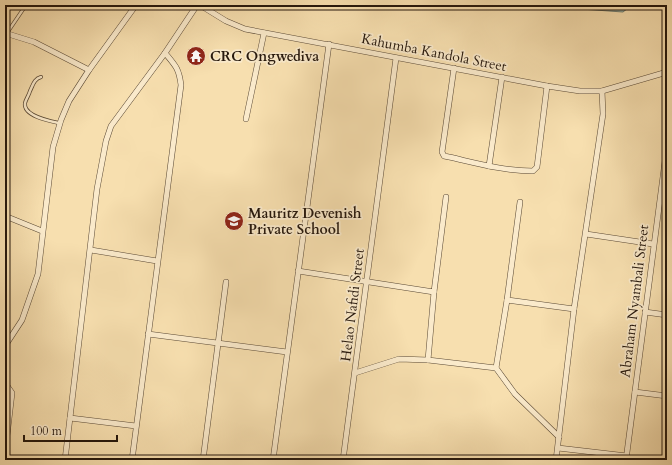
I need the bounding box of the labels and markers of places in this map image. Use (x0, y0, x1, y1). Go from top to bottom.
temple icon: CRC Ongwediva (185, 45, 207, 67)
place label: CRC Ongwediva (210, 47, 319, 66)
place label: Mauritz Devenish Private School (248, 204, 362, 239)
school or university icon: Mauritz Devenish Private School (223, 210, 245, 232)

